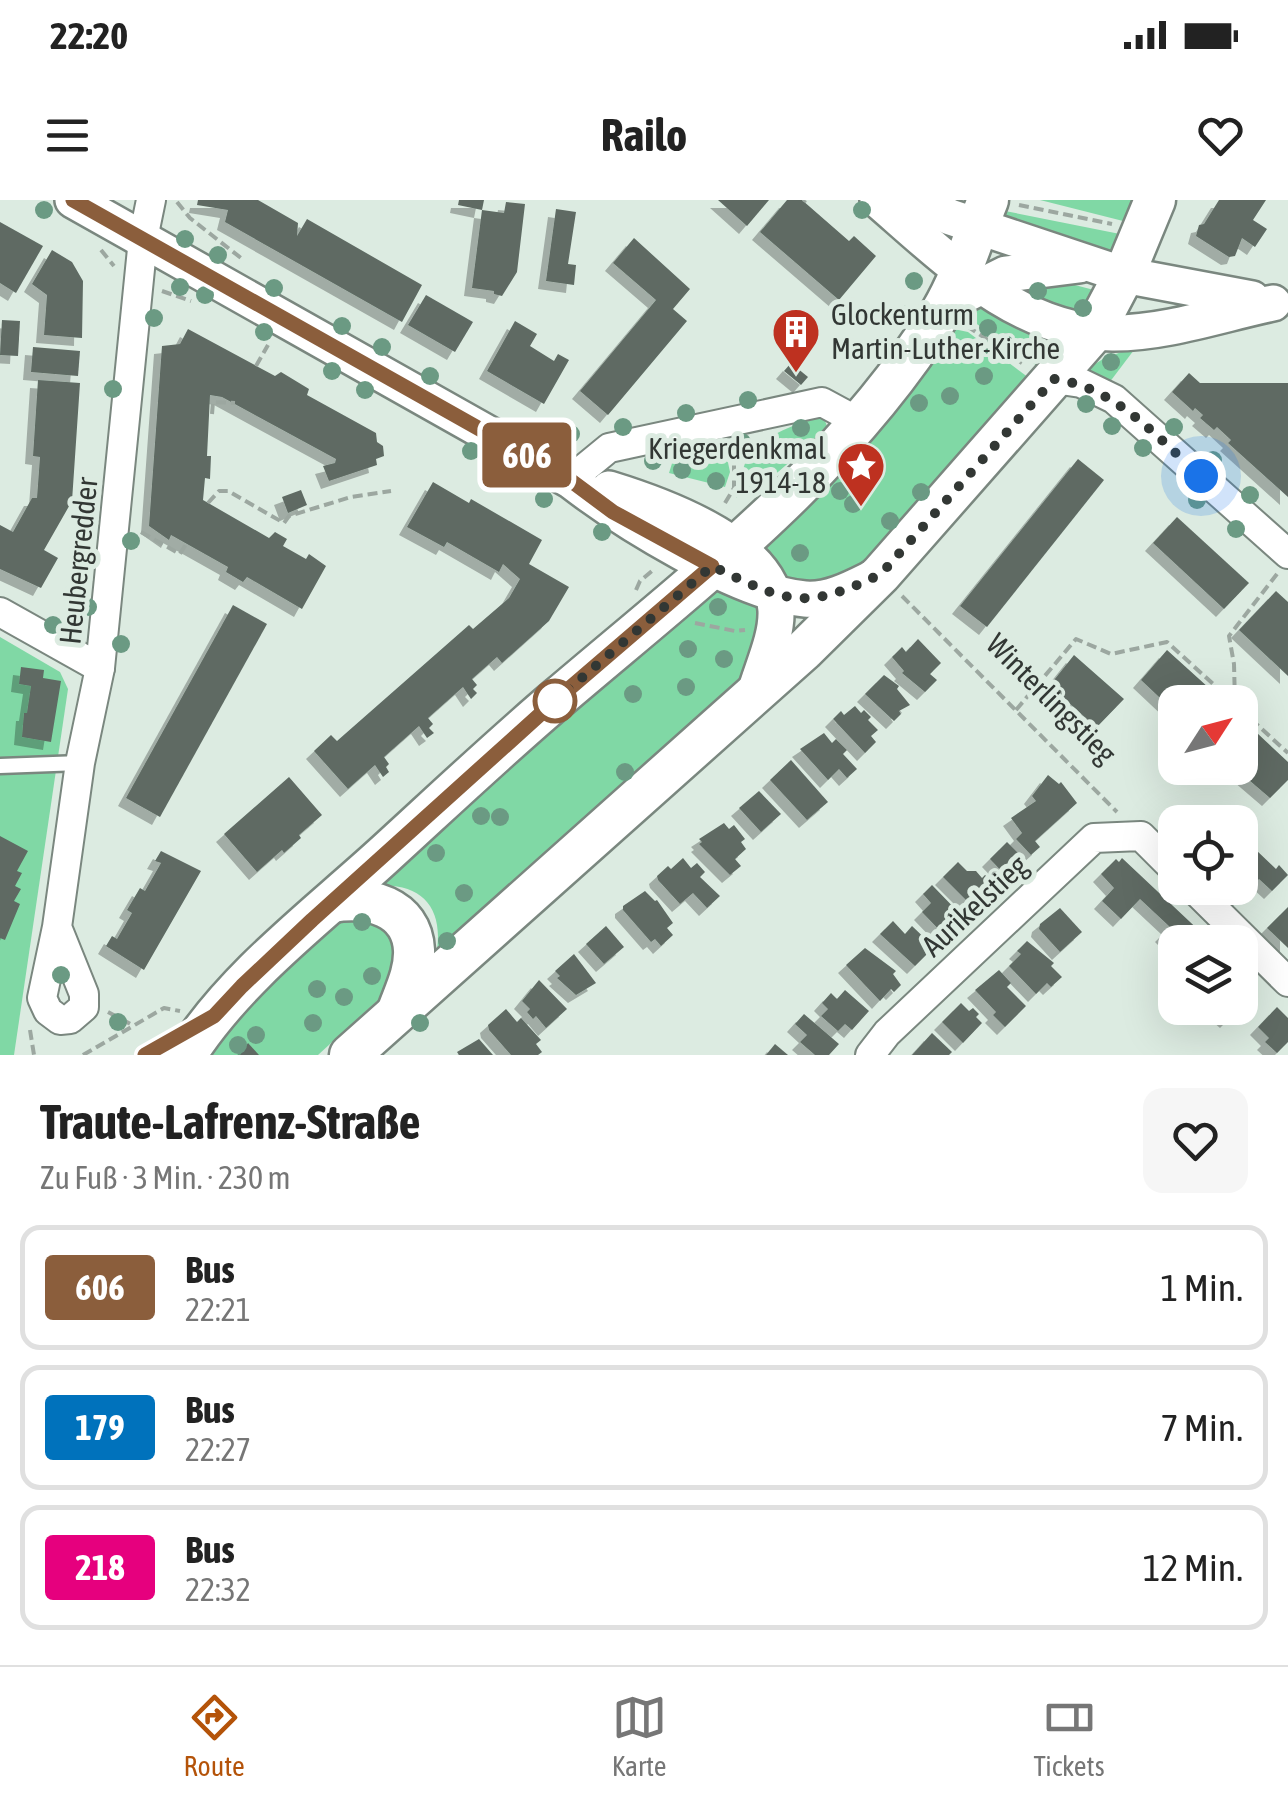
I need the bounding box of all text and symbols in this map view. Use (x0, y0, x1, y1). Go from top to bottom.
text: 22:20 (50, 14, 128, 57)
icon: menu (40, 108, 95, 163)
icon: heart (1193, 108, 1248, 163)
text: Railo (601, 109, 687, 161)
place label: Glockenturm Martin-Luther-Kirche (831, 297, 1060, 365)
building icon: Glockenturm Martin-Luther-Kirche (770, 306, 822, 374)
line badge: 606 (470, 422, 584, 488)
place label: Kriegerdenkmal 1914-18 (648, 431, 826, 499)
text: 606 (502, 435, 552, 475)
place icon: Kriegerdenkmal 1914-18 (835, 440, 887, 508)
your location (1176, 451, 1226, 501)
street label: Heubergredder (52, 475, 104, 646)
street label: Winterlingstieg (980, 627, 1124, 770)
unlabelled marker (534, 680, 576, 722)
north arrow (1158, 685, 1258, 785)
map controls (1158, 685, 1258, 1025)
button: locate (1158, 805, 1258, 905)
street label: Aurikelstieg (915, 848, 1034, 963)
button: layers (1158, 925, 1258, 1025)
button: heart (1143, 1088, 1248, 1193)
text: Traute-Lafrenz-Straße (40, 1094, 421, 1149)
text: Zu Fuß · 3 Min. · 230 m (40, 1159, 291, 1196)
text: Bus (185, 1248, 235, 1291)
text: 1 Min. (1161, 1266, 1243, 1309)
text: 606 (75, 1267, 125, 1307)
text: 22:21 (185, 1291, 251, 1328)
text: Bus (185, 1388, 235, 1431)
text: 7 Min. (1161, 1406, 1243, 1449)
text: 179 (75, 1407, 125, 1447)
text: 22:27 (185, 1431, 251, 1468)
text: Bus (185, 1528, 235, 1571)
text: 12 Min. (1143, 1546, 1243, 1589)
text: 218 (75, 1547, 125, 1587)
text: 22:32 (185, 1571, 251, 1608)
tab: Route (183, 1690, 245, 1782)
tab: Karte (612, 1690, 667, 1782)
tab: Tickets (1034, 1690, 1105, 1782)

